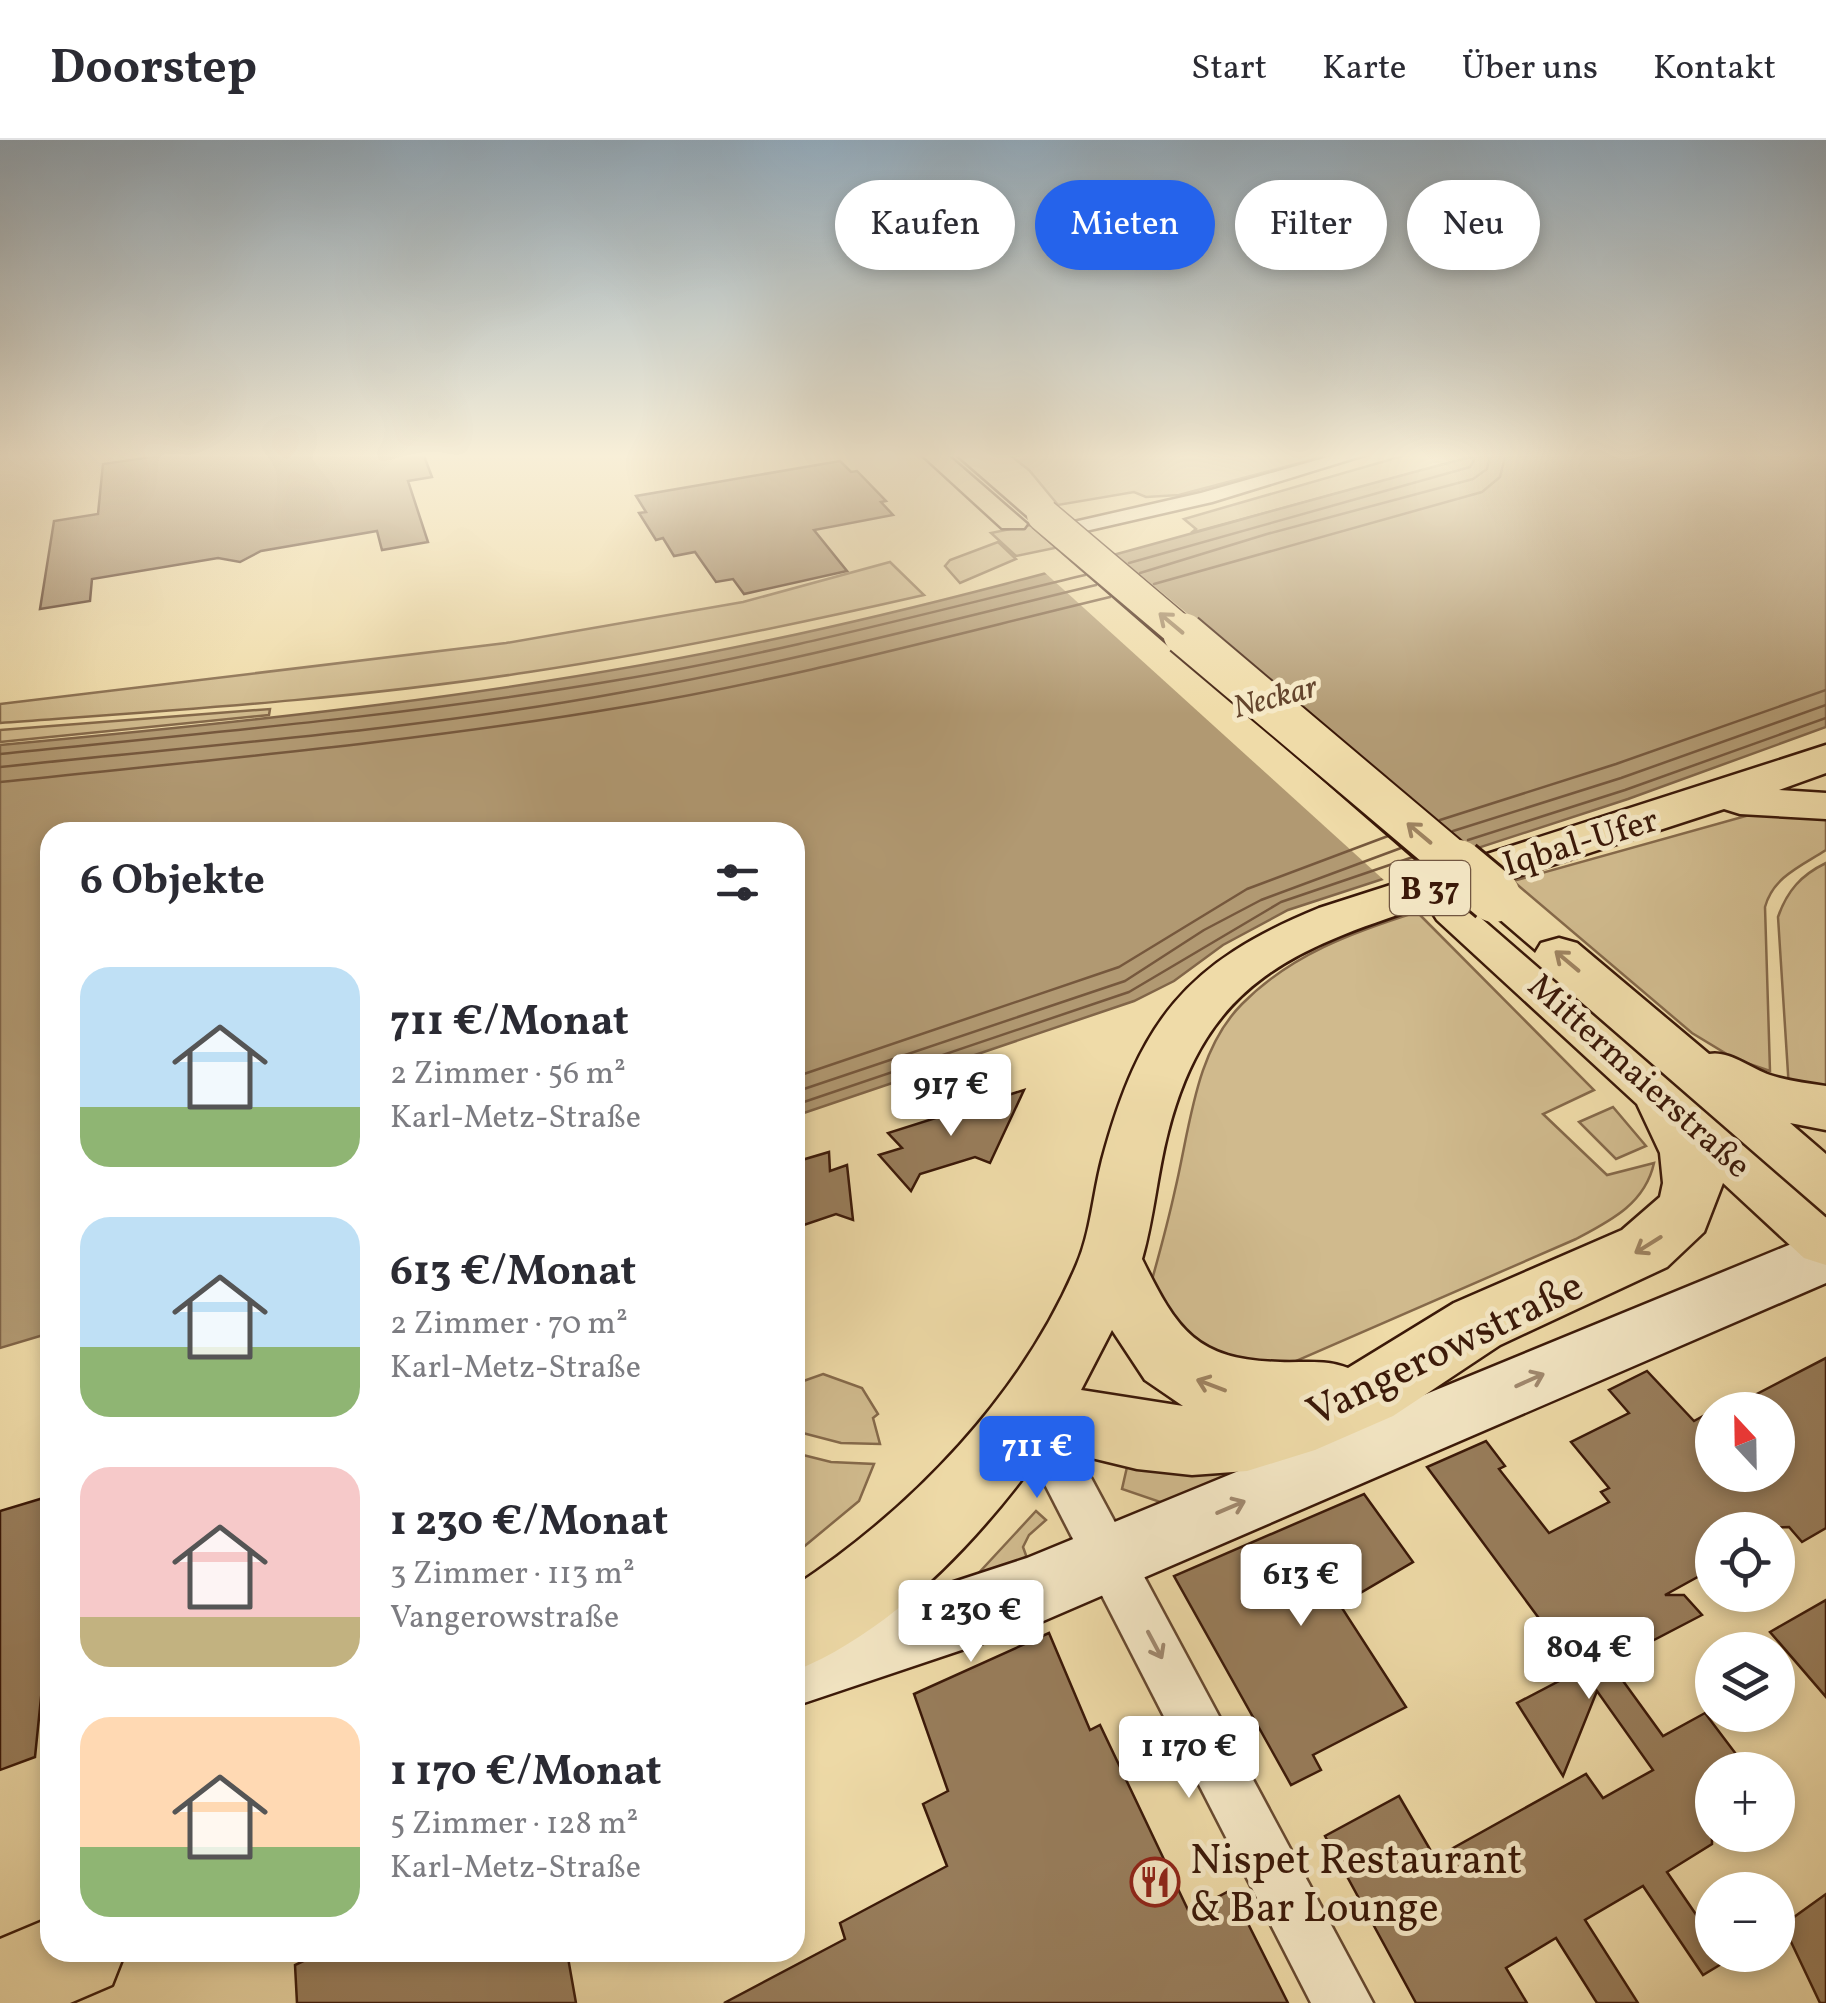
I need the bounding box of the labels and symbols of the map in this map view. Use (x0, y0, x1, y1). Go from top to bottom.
one-way arrow (1159, 612, 1184, 635)
water label: Neckar (1229, 666, 1324, 731)
street label: Iqbal-Ufer (1497, 798, 1664, 890)
one-way arrow (1407, 822, 1433, 844)
road number: B 37 (1390, 861, 1470, 915)
one-way arrow (1554, 951, 1580, 973)
street label: Mittermaierstraße (1516, 964, 1760, 1191)
pin: 917 € (881, 1054, 1021, 1139)
one-way arrow (1634, 1234, 1663, 1255)
street label: Vangerowstraße (1298, 1259, 1594, 1443)
one-way arrow (1514, 1370, 1545, 1388)
one-way arrow (1196, 1375, 1227, 1393)
north arrow (1695, 1392, 1795, 1492)
pin: 711 € (967, 1416, 1107, 1501)
one-way arrow (1215, 1497, 1246, 1515)
pin: 613 € (1231, 1544, 1371, 1629)
pin: 1 230 € (879, 1580, 1063, 1665)
pin: 804 € (1519, 1617, 1659, 1702)
one-way arrow (1146, 1630, 1165, 1660)
pin: 1 170 € (1097, 1716, 1281, 1801)
place label: Nispet Restaurant & Bar Lounge (1190, 1833, 1522, 1940)
restaurant icon: Nispet Restaurant & Bar Lounge (1129, 1856, 1181, 1908)

